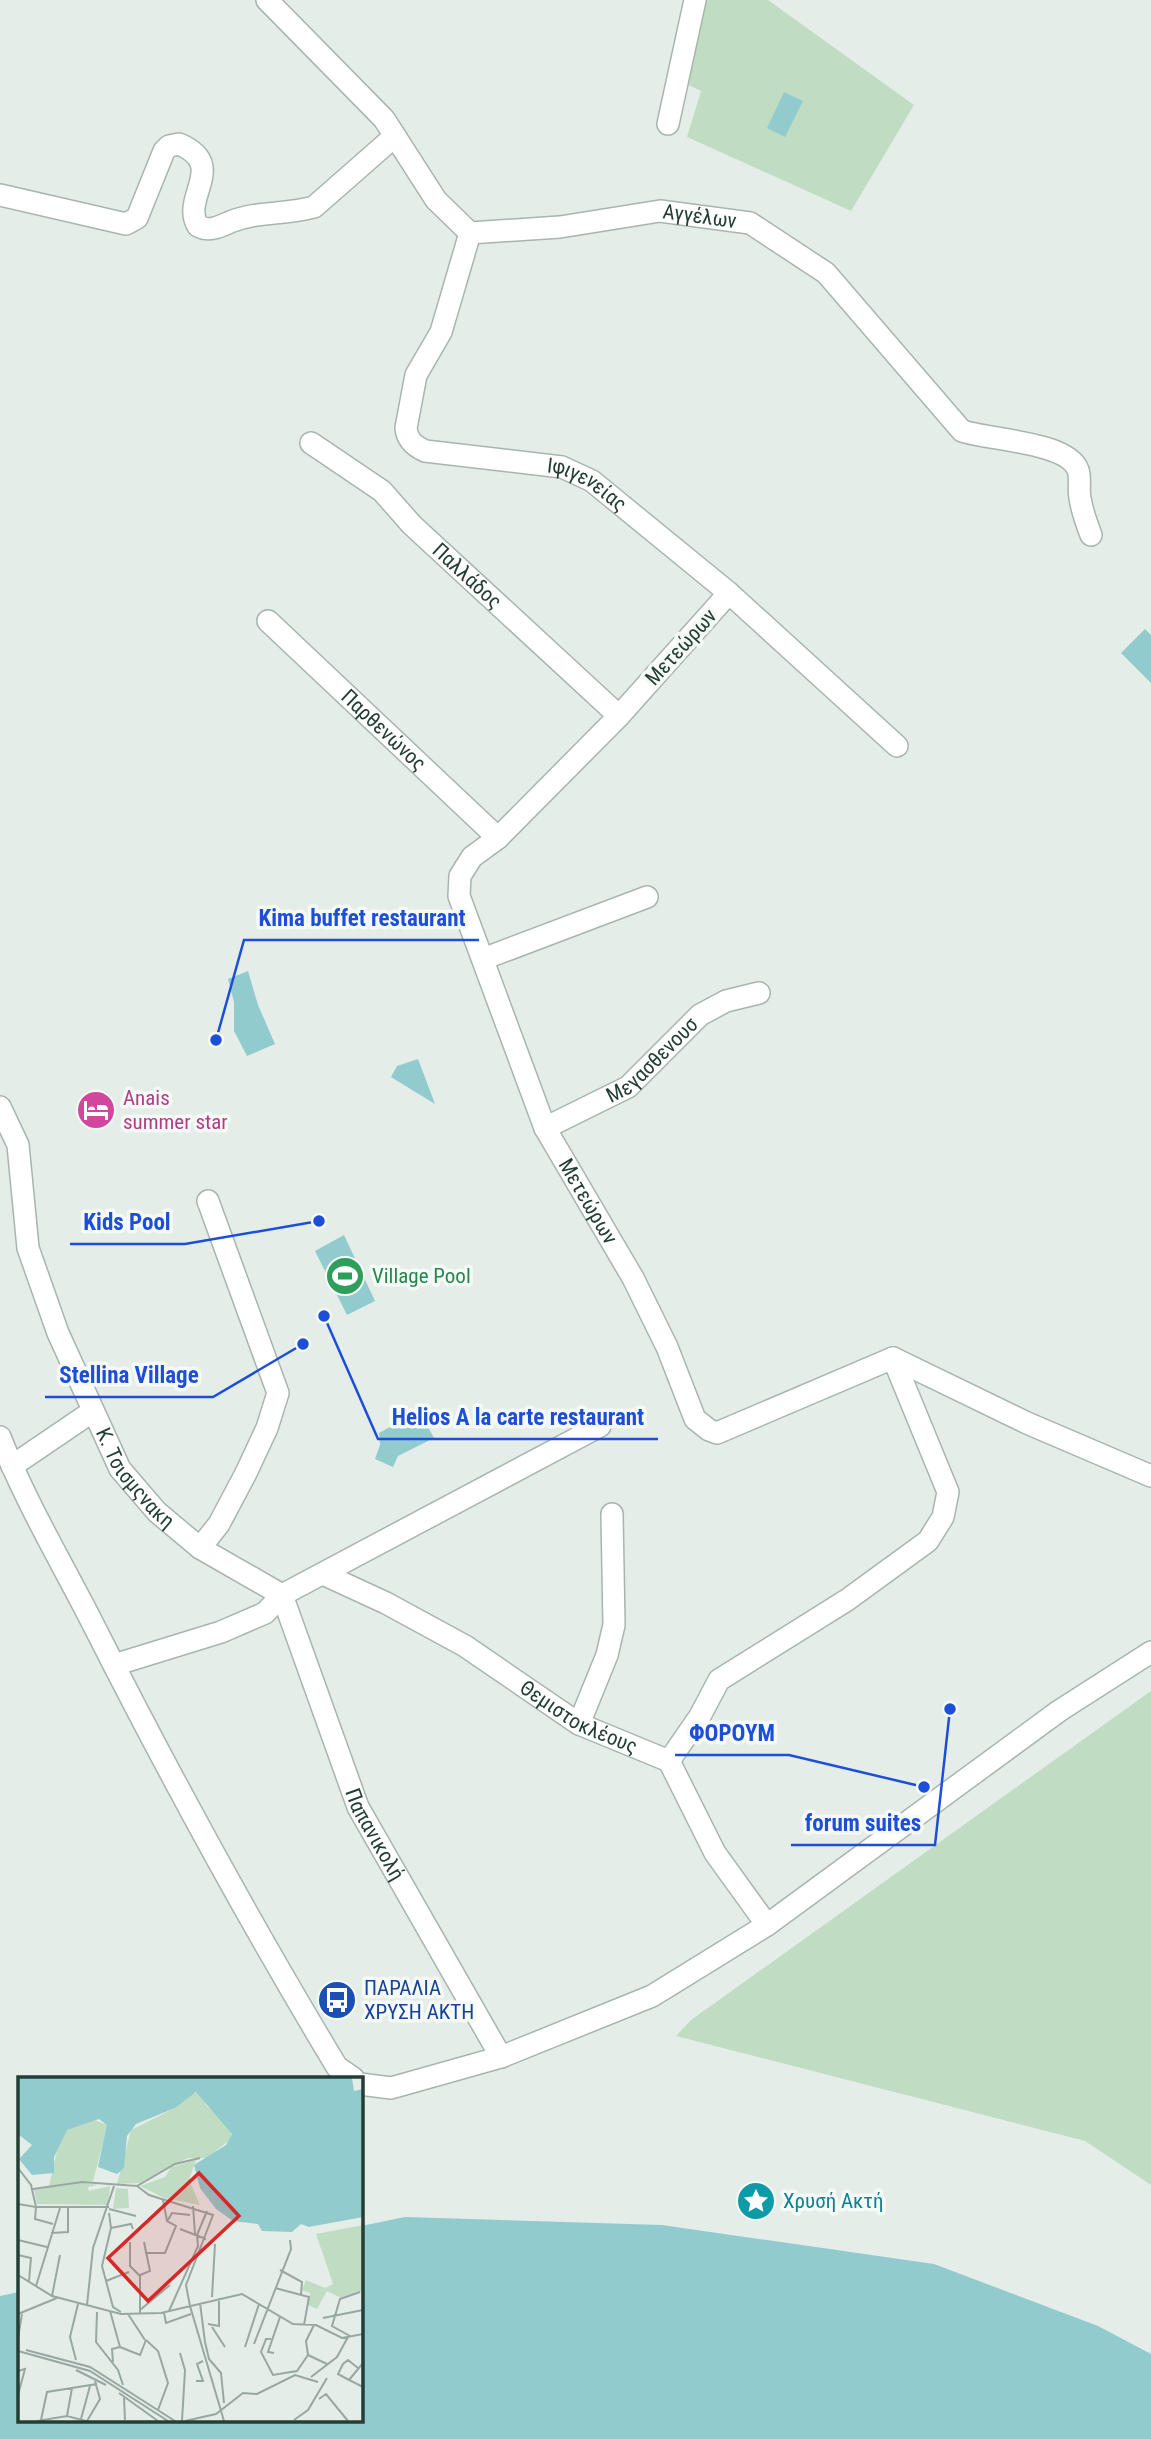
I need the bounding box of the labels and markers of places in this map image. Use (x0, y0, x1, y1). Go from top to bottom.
callout: Kima buffet restaurant (244, 896, 479, 940)
place label: Anais summer star (123, 1086, 228, 1134)
hotel icon: Anais summer star (75, 1089, 117, 1131)
callout: Kids Pool (70, 1200, 185, 1244)
sports icon: Village Pool (324, 1255, 366, 1297)
place label: Village Pool (372, 1264, 471, 1288)
callout: Stellina Village (45, 1353, 213, 1397)
callout: Helios A la carte restaurant (378, 1395, 658, 1439)
callout: ΦΟΡΟΥΜ (675, 1711, 789, 1755)
callout: forum suites (791, 1801, 935, 1845)
place label: ΠΑΡΑΛΙΑ ΧΡΥΣΗ ΑΚΤΗ (364, 1976, 474, 2024)
bus stop icon: ΠΑΡΑΛΙΑ ΧΡΥΣΗ ΑΚΤΗ (316, 1979, 358, 2021)
place icon: Χρυσή Ακτή (735, 2180, 777, 2222)
place label: Χρυσή Ακτή (783, 2189, 884, 2213)

